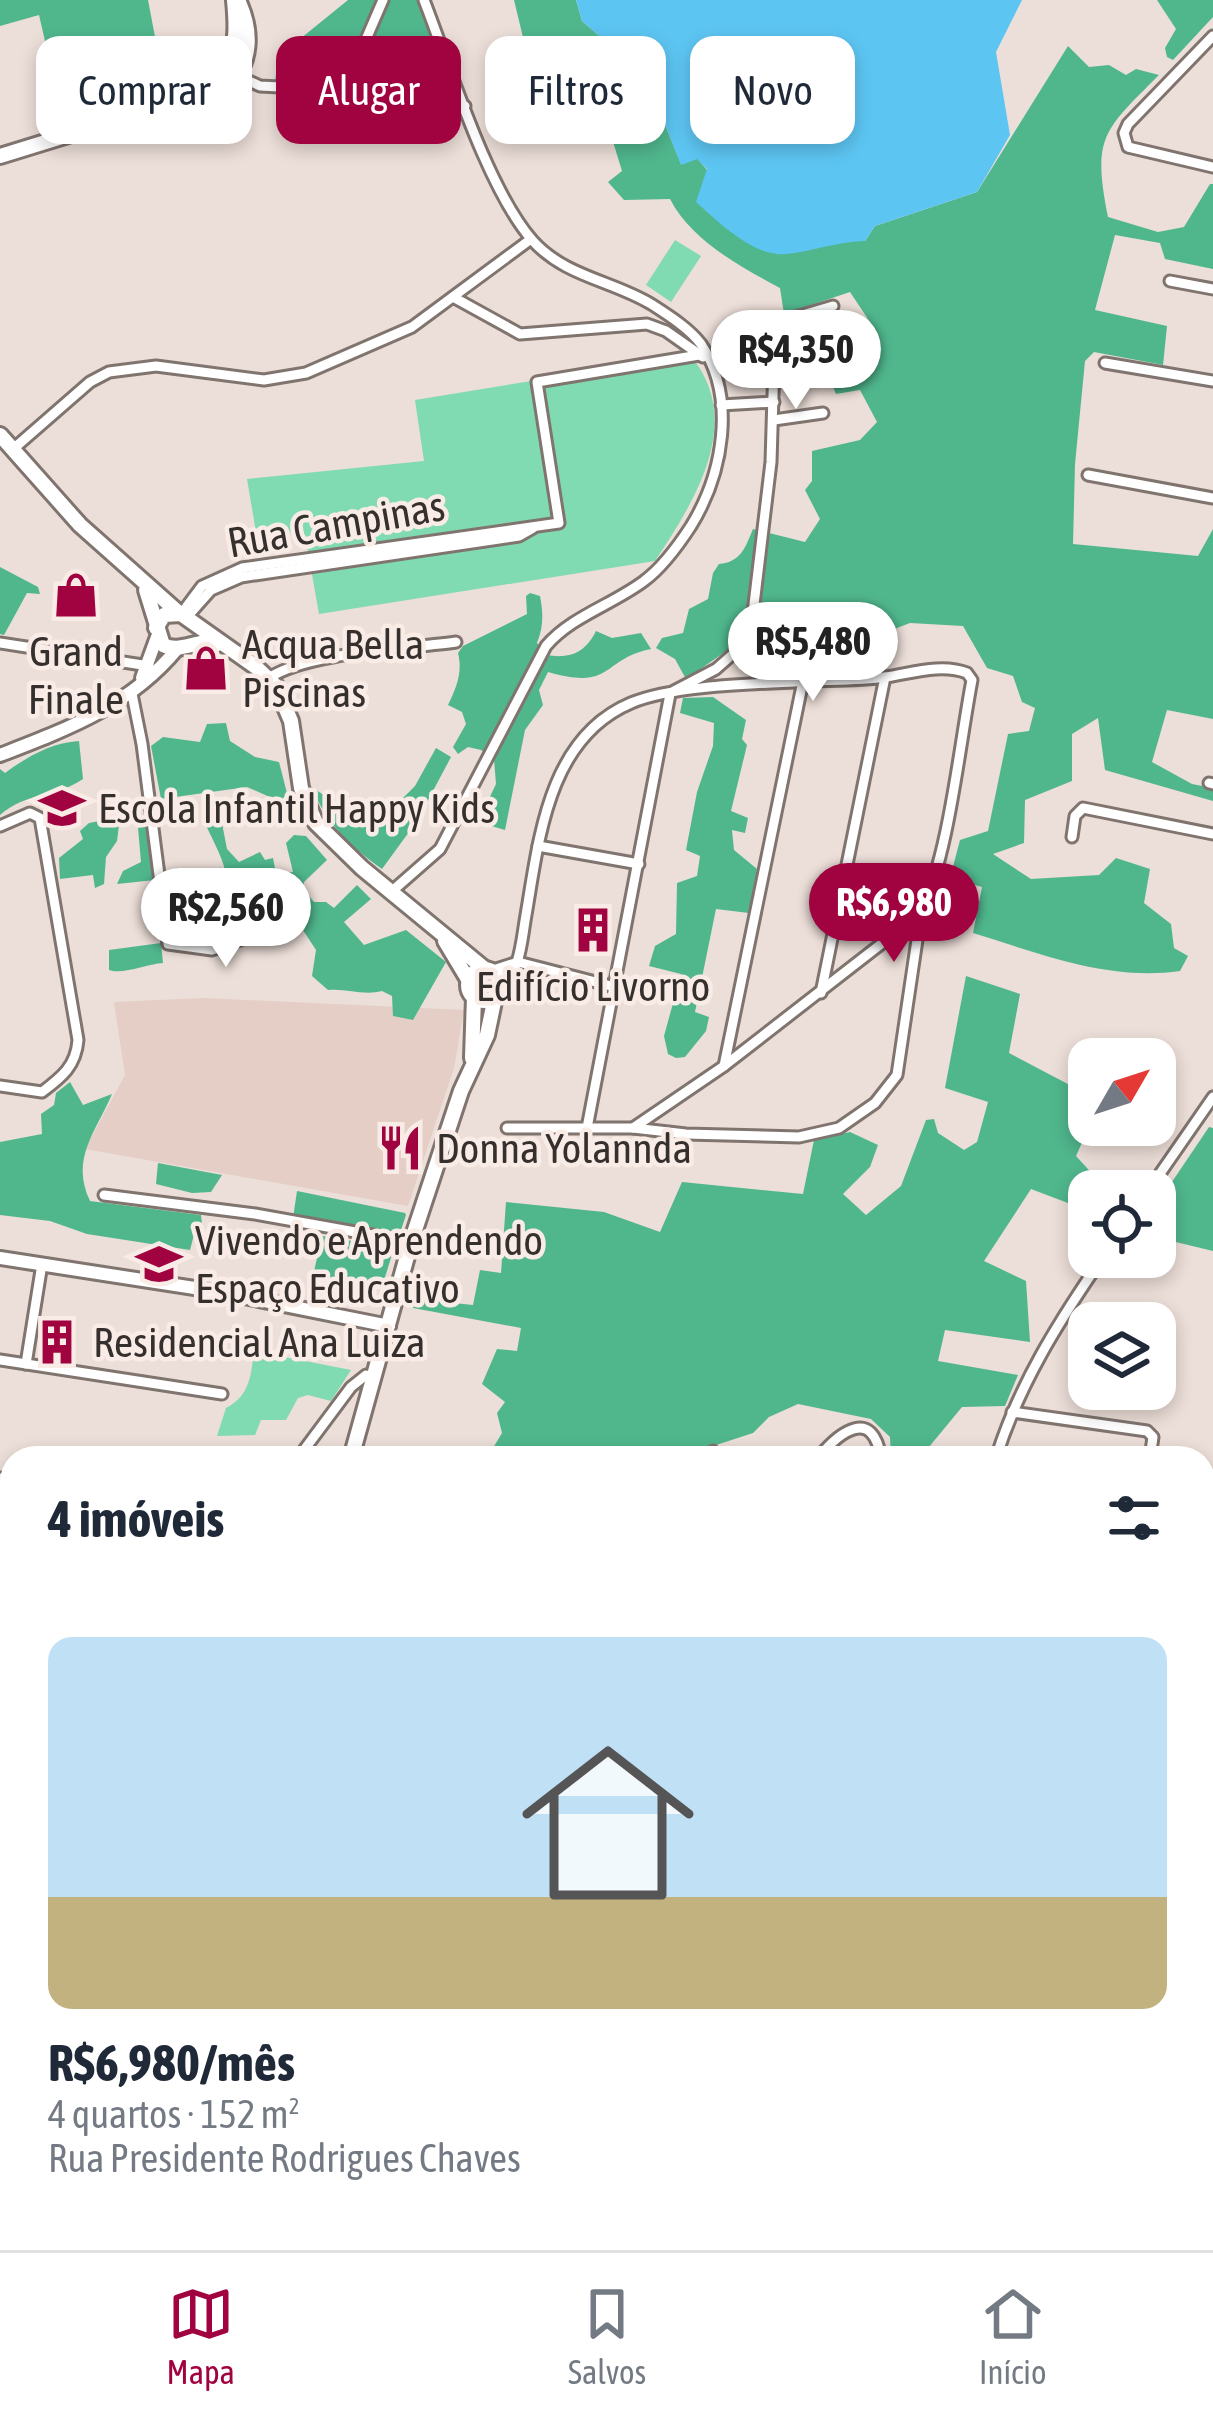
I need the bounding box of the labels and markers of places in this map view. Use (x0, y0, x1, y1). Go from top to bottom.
pin: R$4,350 (685, 310, 907, 412)
shop icon: Grand Finale (51, 570, 101, 620)
pin: R$5,480 (702, 602, 924, 704)
place label: Acqua Bella Piscinas (242, 620, 424, 716)
place label: Grand Finale (28, 627, 124, 723)
shop icon: Acqua Bella Piscinas (181, 643, 231, 693)
school or university icon: Escola Infantil Happy Kids (37, 783, 87, 833)
place label: Escola Infantil Happy Kids (98, 784, 495, 832)
pin: R$6,980 (783, 863, 1005, 965)
pin: R$2,560 (115, 868, 337, 970)
building icon: Edifício Livorno (568, 905, 618, 955)
place label: Edifício Livorno (476, 962, 710, 1010)
restaurant icon: Donna Yolannda (375, 1123, 425, 1173)
place label: Donna Yolannda (436, 1124, 692, 1172)
place label: Vivendo e Aprendendo Espaço Educativo (195, 1216, 543, 1312)
school or university icon: Vivendo e Aprendendo Espaço Educativo (134, 1239, 184, 1289)
building icon: Residencial Ana Luiza (32, 1317, 82, 1367)
place label: Residencial Ana Luiza (93, 1318, 426, 1366)

